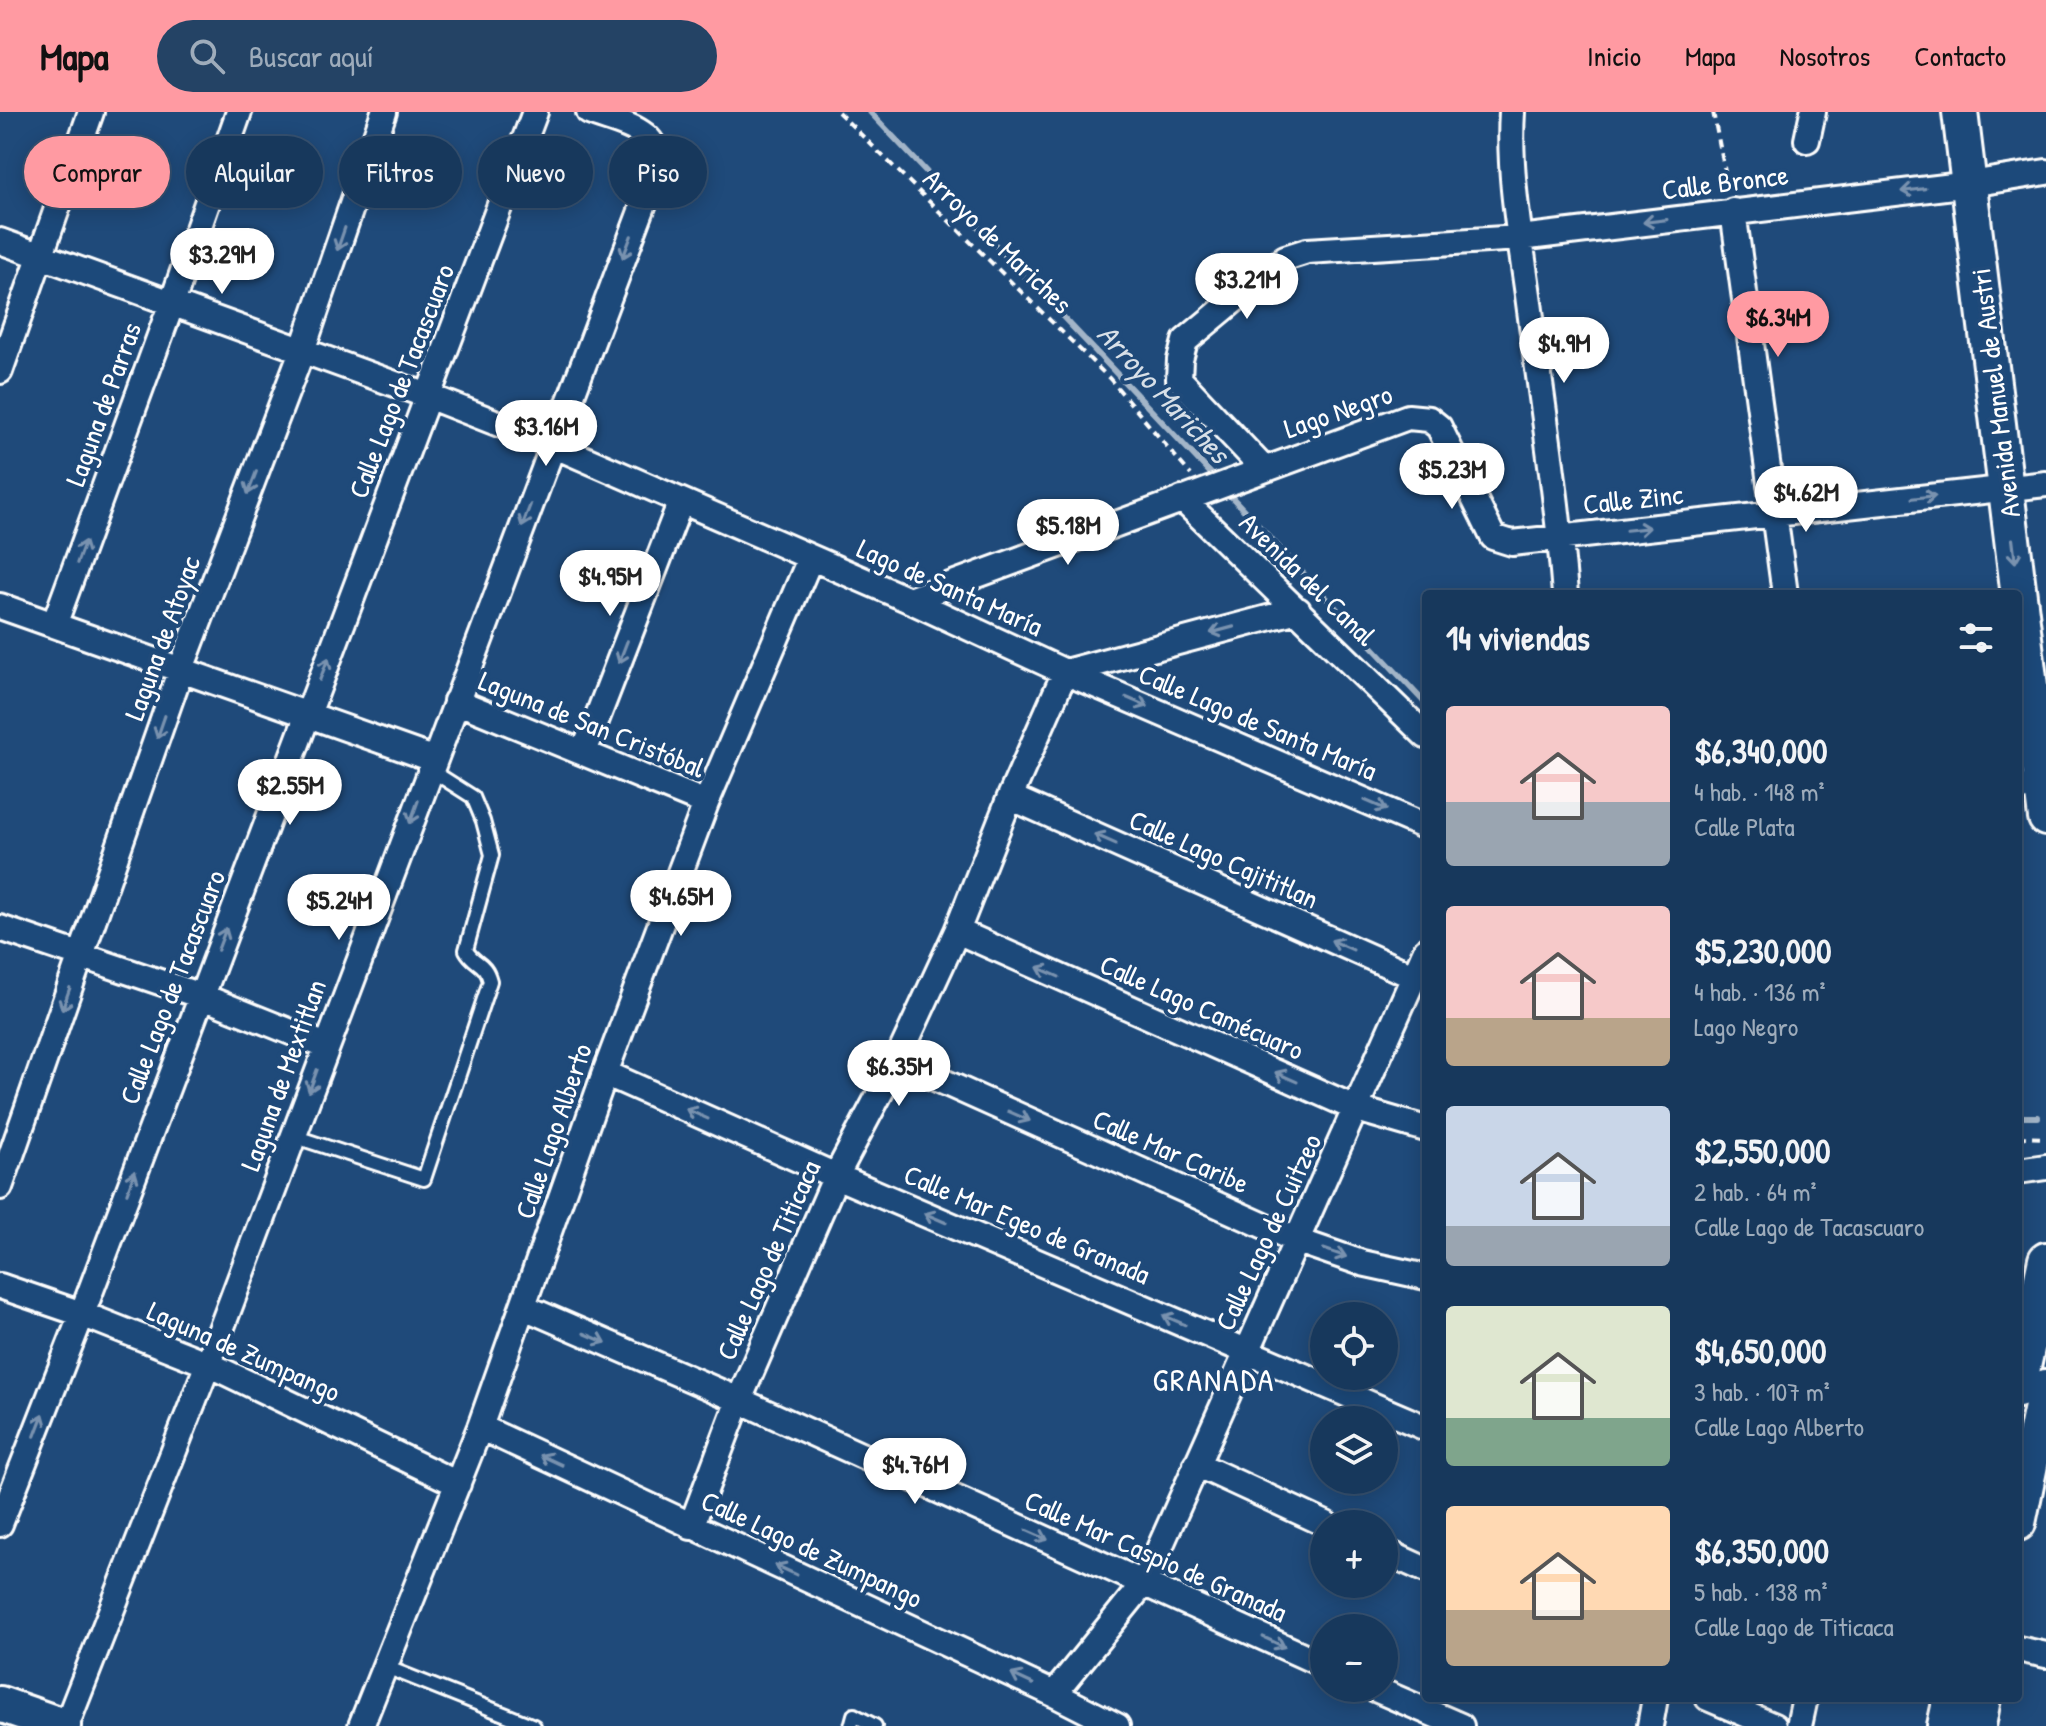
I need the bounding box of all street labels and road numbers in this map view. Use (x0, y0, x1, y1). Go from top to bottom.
street label: Calle Bronce (1660, 155, 1790, 209)
street label: Arroyo de Mariches (915, 160, 1081, 322)
street label: Calle Lago de Tacascuaro (339, 258, 463, 504)
street label: Avenida Manuel de Austri (1961, 266, 2029, 520)
street label: Laguna de Parras (56, 317, 150, 491)
street label: Lago Negro (1279, 375, 1397, 447)
street label: Calle Zinc (1581, 475, 1685, 523)
street label: Avenida del Canal (1231, 504, 1385, 654)
street label: Lago de Santa María (851, 529, 1049, 645)
street label: Laguna de Atoyac (115, 551, 209, 725)
street label: Calle Lago de Santa María (1133, 655, 1383, 789)
street label: Laguna de San Cristóbal (473, 661, 711, 787)
street label: Calle Lago Cajititlan (1123, 800, 1325, 918)
street label: Calle Lago de Tacascuaro (110, 864, 234, 1110)
street label: Calle Lago Camécuaro (1094, 945, 1310, 1069)
street label: Laguna de Mextitlan (231, 974, 335, 1176)
street label: Calle Lago Alberto (505, 1038, 601, 1224)
street label: Calle Mar Caribe (1087, 1100, 1255, 1202)
street label: Calle Lago de Cuitzeo (1206, 1127, 1330, 1337)
street label: Calle Lago de Titicaca (707, 1154, 829, 1366)
street label: Calle Mar Egeo de Granada (898, 1155, 1156, 1293)
street label: Laguna de Zumpango (142, 1291, 346, 1411)
street label: Calle Lago de Zumpango (695, 1481, 929, 1617)
street label: Calle Mar Caspio de Granada (1019, 1481, 1293, 1631)

